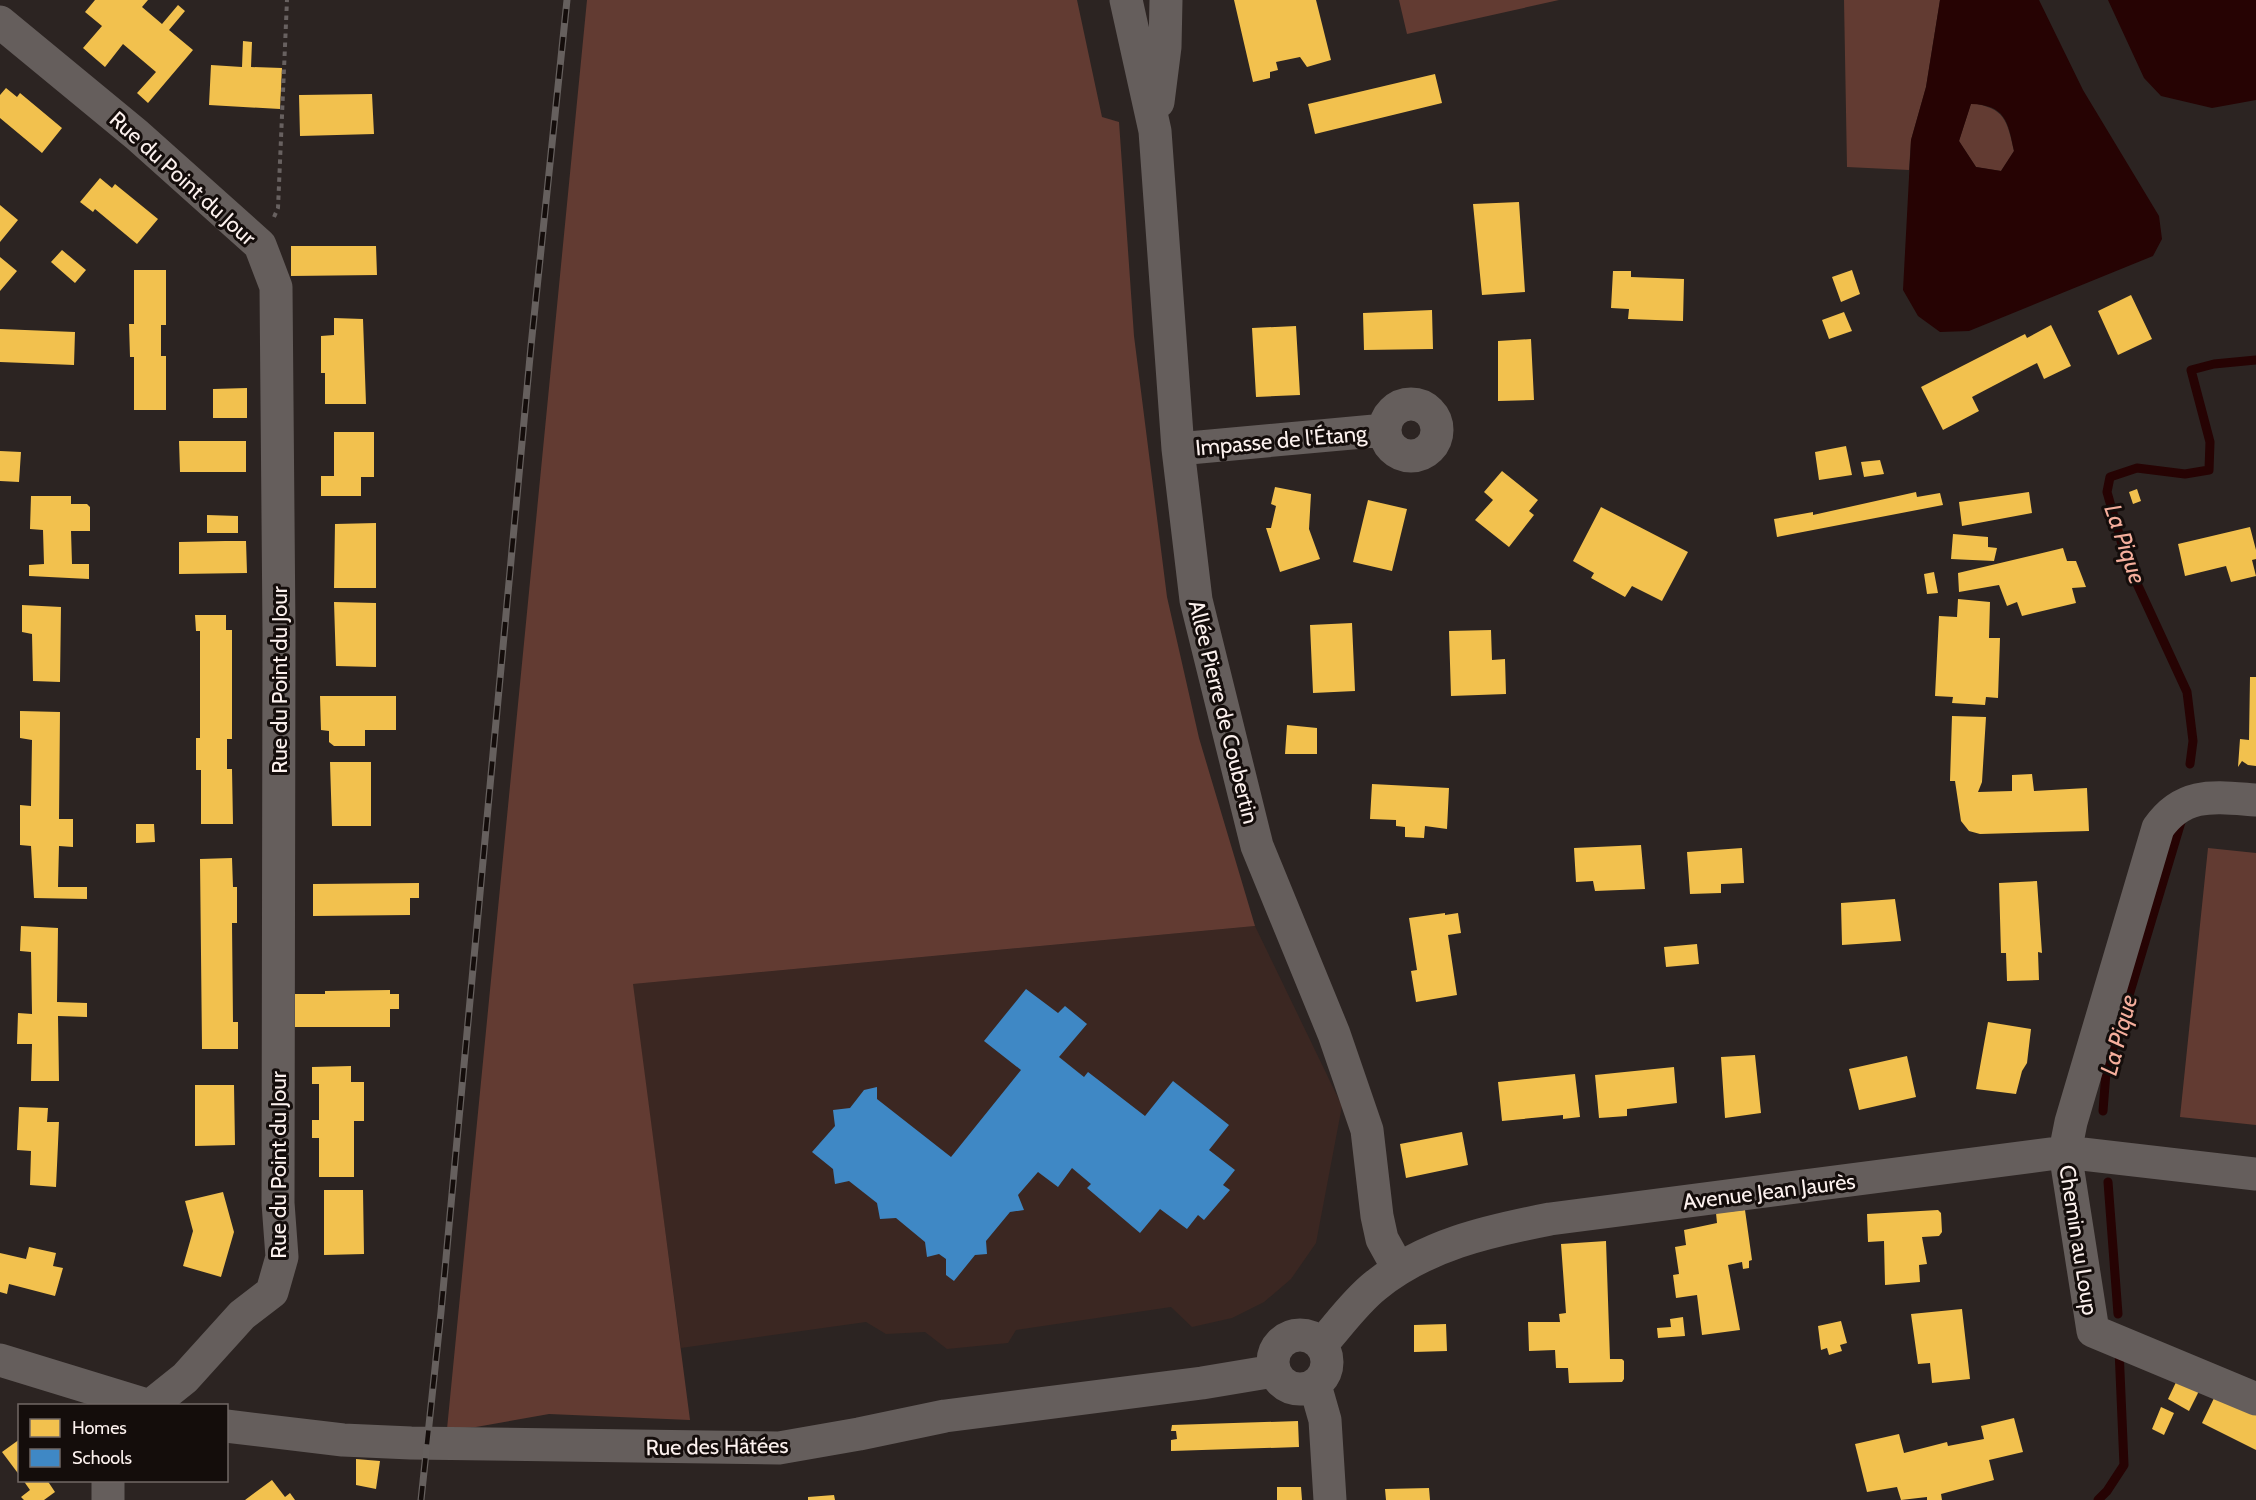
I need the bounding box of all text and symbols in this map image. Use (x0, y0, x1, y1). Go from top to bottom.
street label: Rue du Point du Jour (104, 106, 261, 251)
street label: Impasse de l'Étang (1194, 419, 1369, 461)
water label: La Pique (2098, 500, 2153, 587)
street label: Rue du Point du Jour (266, 586, 293, 774)
street label: Allée Pierre de Coubertin (1183, 598, 1264, 827)
water label: La Pique (2094, 991, 2143, 1078)
street label: Rue du Point du Jour (265, 1071, 292, 1259)
street label: Chemin au Loup (2053, 1163, 2104, 1317)
street label: Avenue Jean Jaurès (1681, 1168, 1857, 1215)
legend (18, 1404, 228, 1482)
text: Homes (72, 1417, 127, 1439)
street label: Rue des Hâtées (645, 1432, 789, 1461)
text: Schools (72, 1447, 132, 1469)

